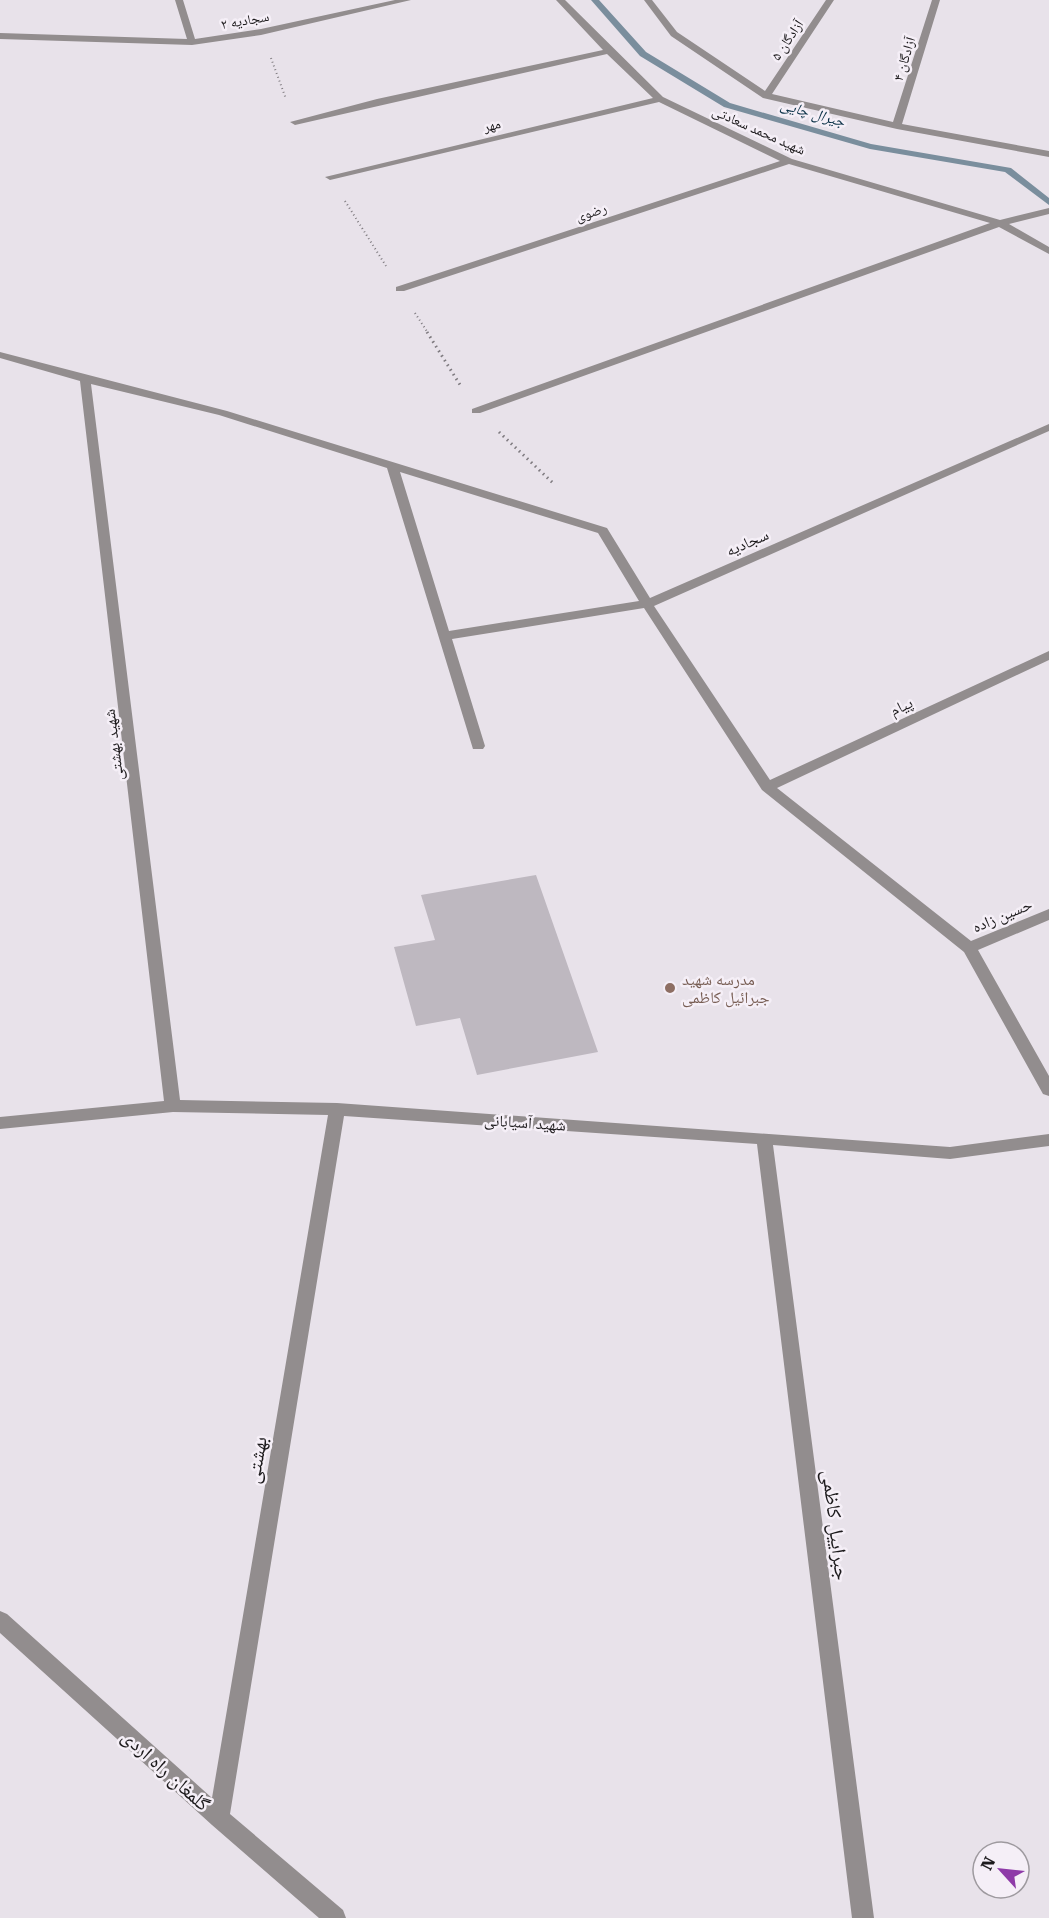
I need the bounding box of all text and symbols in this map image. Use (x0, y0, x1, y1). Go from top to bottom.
street label: سجادیه ۲ (220, 8, 270, 32)
street label: آزادگان ۵ (768, 16, 807, 64)
street label: آزادگان ۴ (890, 35, 919, 83)
water label: جیرال چایی (779, 95, 848, 131)
street label: شهید محمد سعادتی (710, 102, 808, 159)
street label: مهر (481, 115, 502, 136)
street label: رضوی (573, 200, 609, 225)
street label: سجادیه (723, 525, 771, 560)
street label: پیام (887, 693, 916, 721)
street label: شهید بهشتی (100, 708, 128, 782)
street label: حسین زاده (969, 894, 1035, 937)
place label: مدرسه شهید جبرائیل کاظمی (682, 970, 770, 1008)
marker: مدرسه شهید جبرائیل کاظمی (663, 981, 677, 995)
street label: شهید آسیابانی (483, 1110, 567, 1136)
street label: بهشتی (240, 1435, 272, 1485)
street label: جبراییل کاظمی (817, 1468, 855, 1582)
street label: گلمغان راه اردی (117, 1724, 215, 1816)
north arrow (971, 1840, 1031, 1900)
text: N (977, 1854, 999, 1873)

